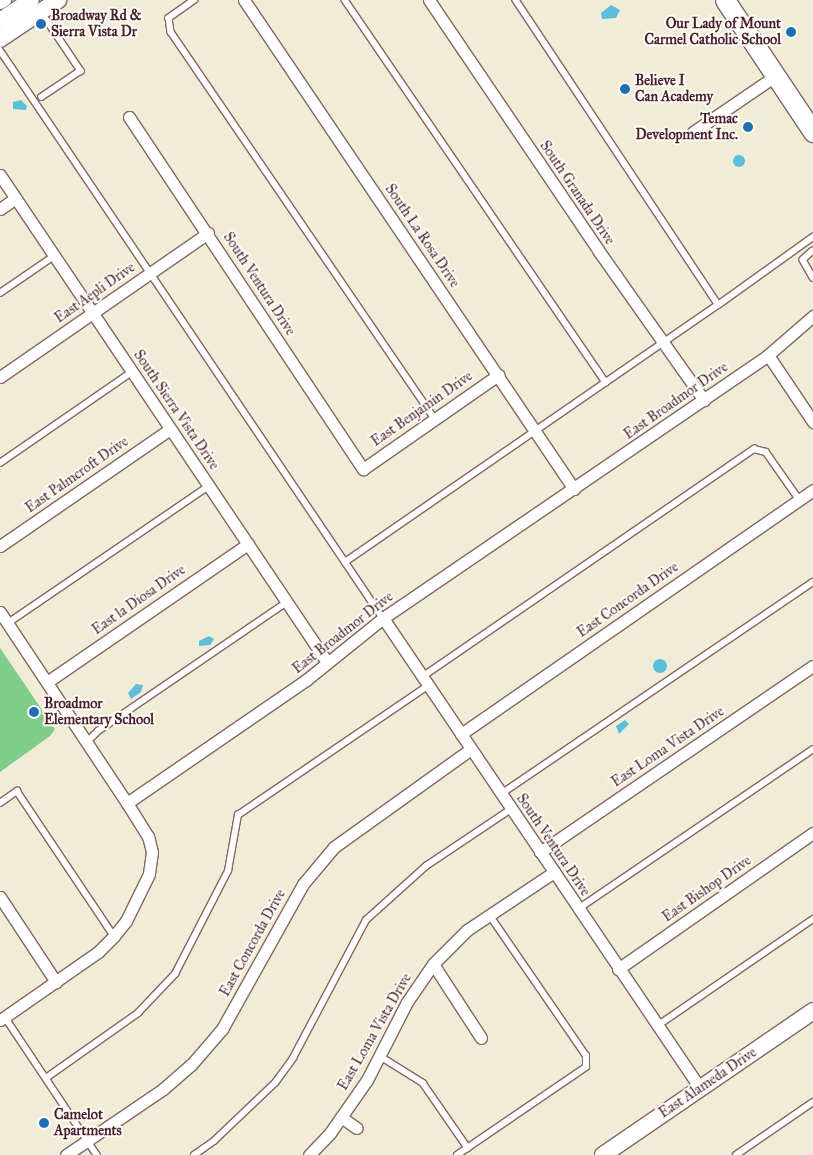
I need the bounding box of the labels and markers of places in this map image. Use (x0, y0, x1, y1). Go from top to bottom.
place label: Broadway Rd & Sierra Vista Dr (51, 8, 142, 40)
place label: Our Lady of Mount Carmel Catholic School (644, 16, 781, 48)
marker: Broadway Rd & Sierra Vista Dr (35, 18, 47, 30)
marker: Our Lady of Mount Carmel Catholic School (785, 26, 797, 38)
place label: Believe I Can Academy (635, 73, 713, 105)
marker: Believe I Can Academy (619, 83, 631, 95)
place label: Temac Development Inc. (636, 111, 738, 144)
marker: Temac Development Inc. (742, 121, 754, 133)
place label: Broadmor Elementary School (44, 696, 154, 729)
marker: Broadmor Elementary School (28, 706, 40, 718)
place label: Camelot Apartments (54, 1107, 122, 1140)
marker: Camelot Apartments (38, 1117, 50, 1129)

